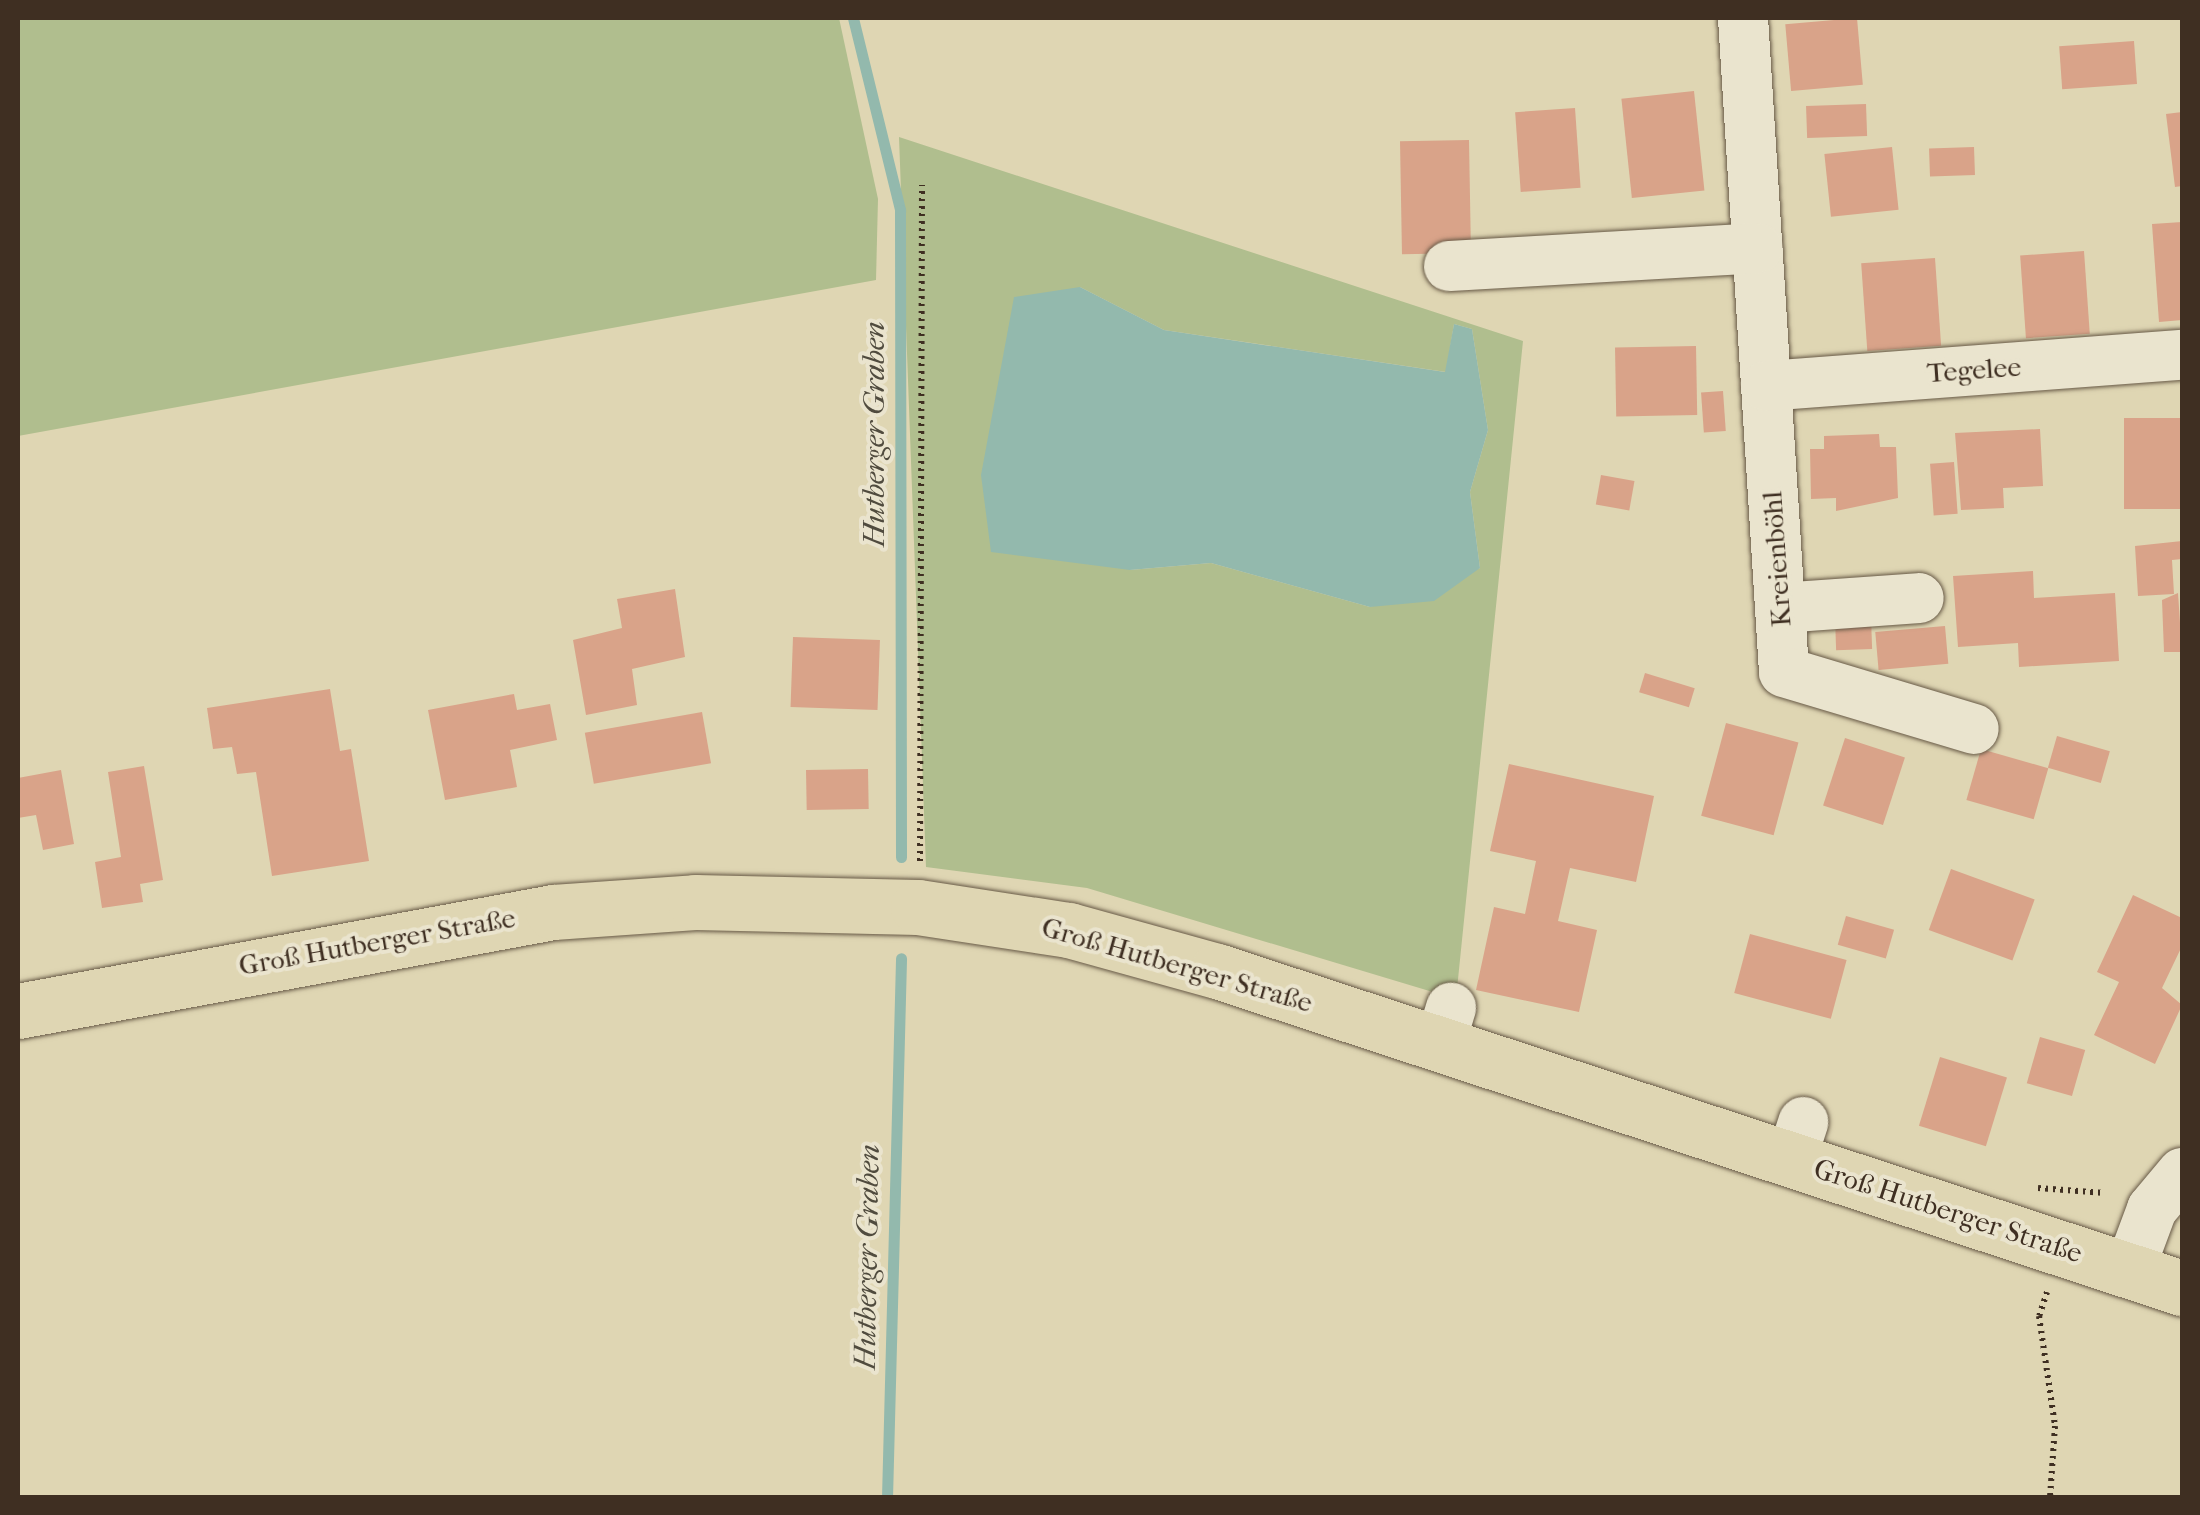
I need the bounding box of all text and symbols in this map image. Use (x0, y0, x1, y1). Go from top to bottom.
water label: Hutberger Graben (857, 321, 893, 547)
street label: Tegelee (1926, 350, 2022, 390)
street label: Kreienböhl (1755, 490, 1799, 628)
street label: Groß Hutberger Straße (236, 901, 518, 983)
street label: Groß Hutberger Straße (1038, 910, 1316, 1020)
water label: Hutberger Graben (848, 1144, 888, 1370)
street label: Groß Hutberger Straße (1810, 1152, 2086, 1270)

